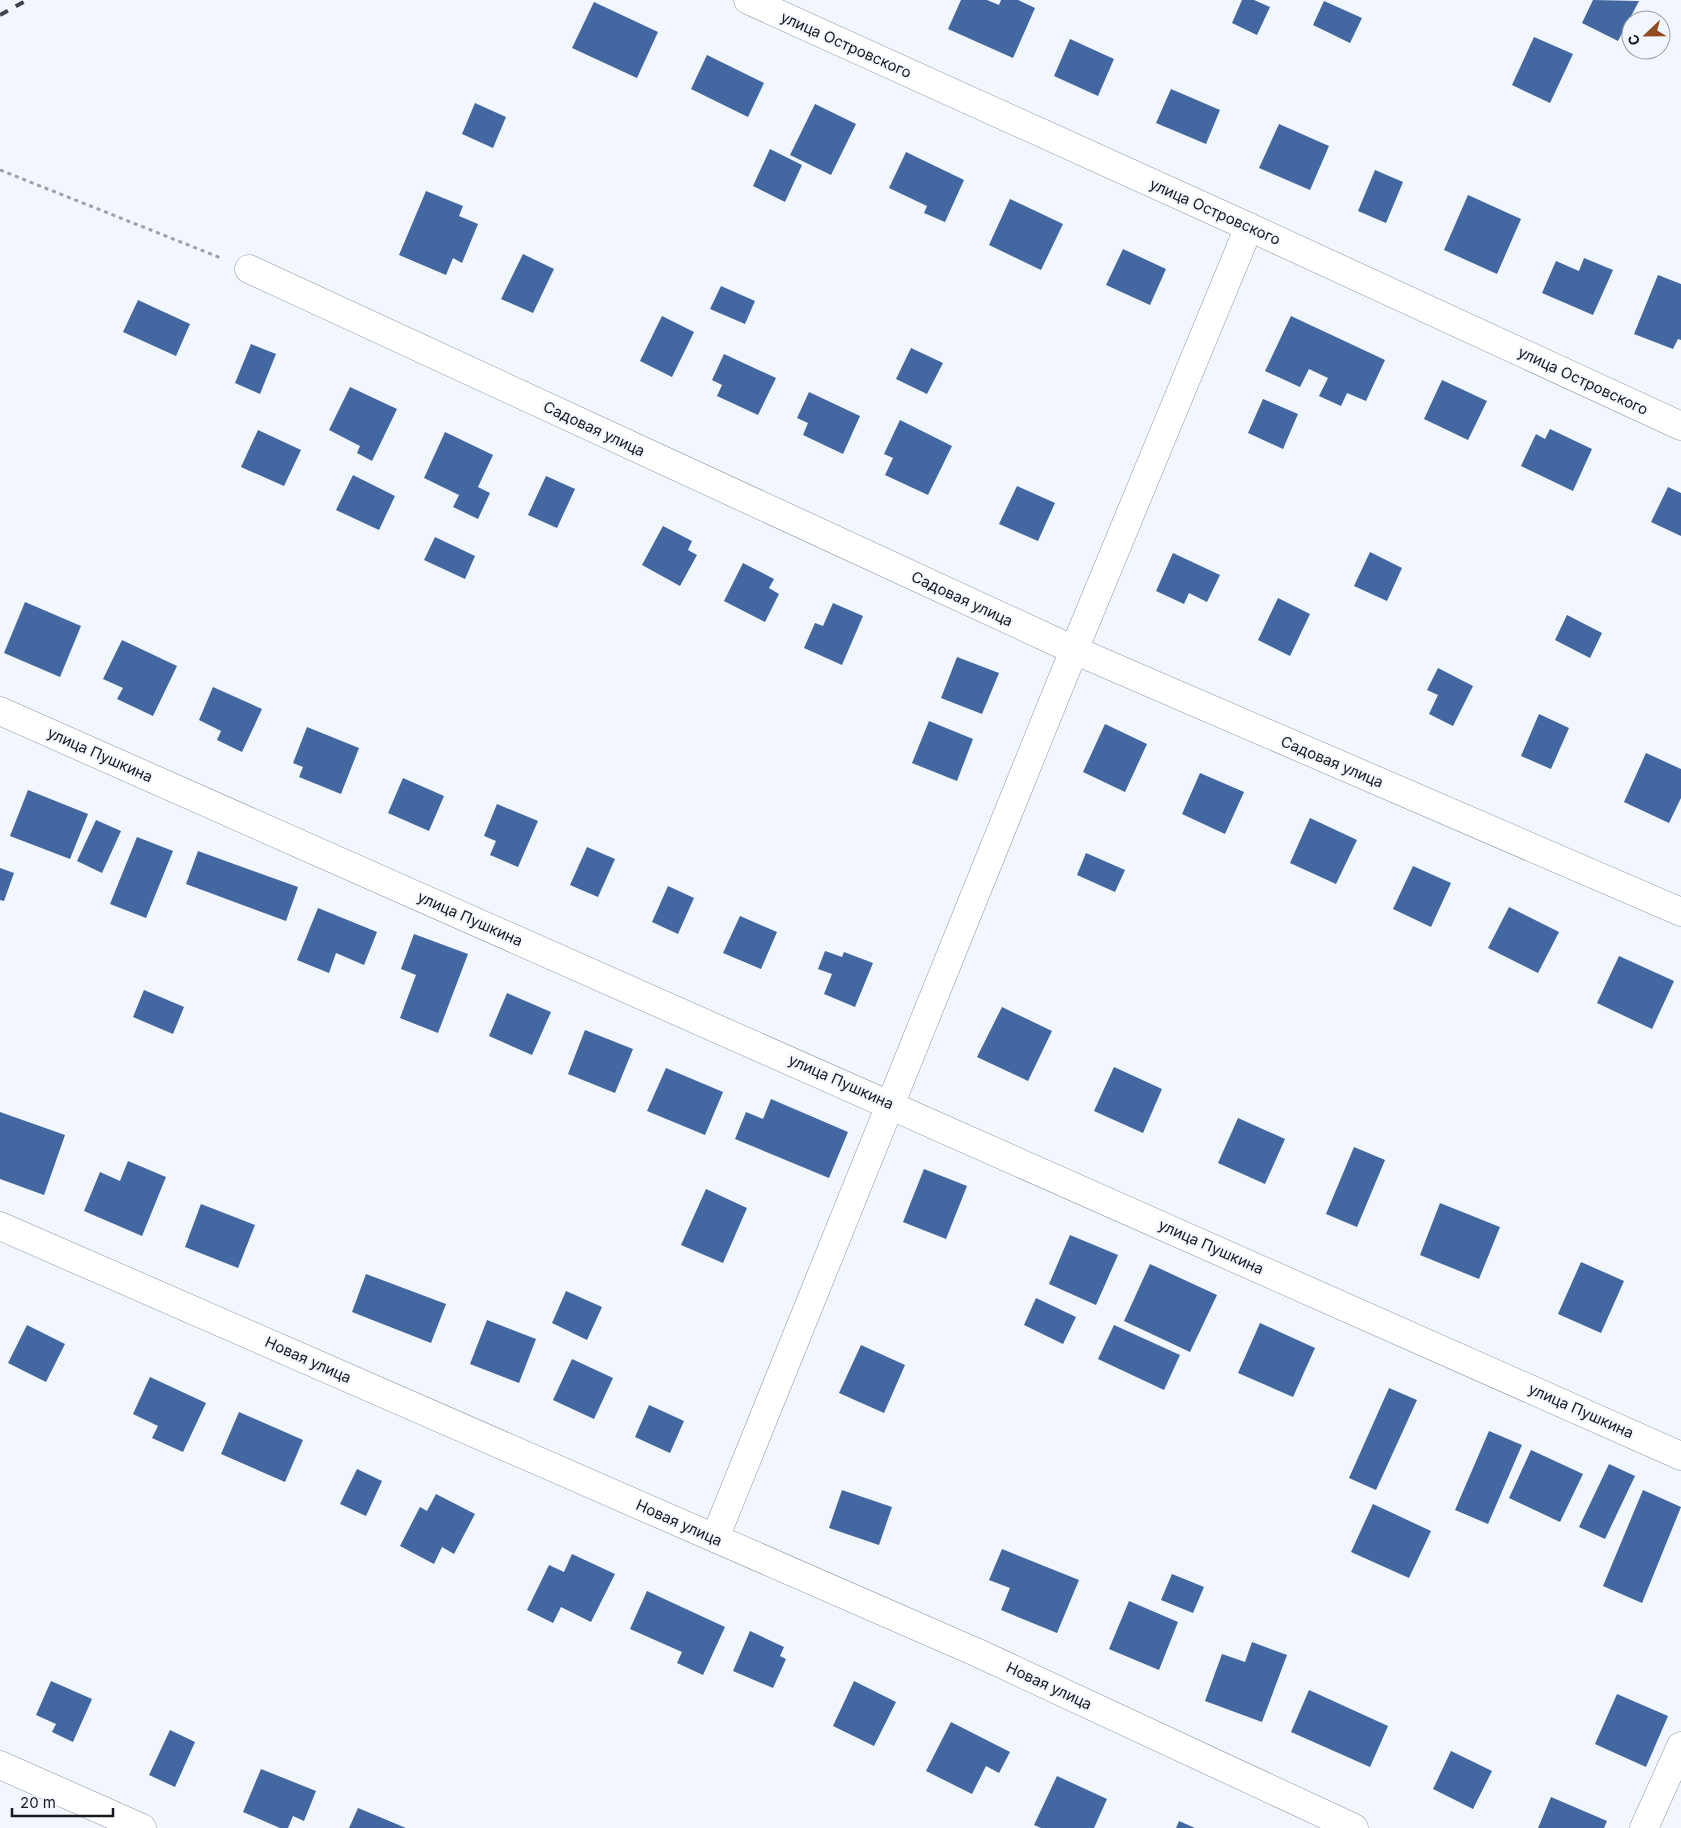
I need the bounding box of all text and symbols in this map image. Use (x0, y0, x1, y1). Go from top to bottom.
street label: улица Островского (778, 7, 915, 82)
north arrow (1621, 10, 1671, 60)
text: С (1624, 32, 1643, 48)
street label: улица Островского (1147, 174, 1284, 249)
street label: улица Островского (1515, 342, 1651, 419)
street label: Садовая улица (540, 397, 648, 460)
street label: Садовая улица (908, 567, 1016, 630)
street label: улица Пушкина (45, 723, 156, 786)
street label: Садовая улица (1278, 731, 1386, 792)
street label: улица Пушкина (415, 887, 526, 950)
street label: улица Пушкина (786, 1050, 897, 1113)
street label: улица Пушкина (1156, 1215, 1267, 1278)
street label: Новая улица (262, 1332, 354, 1387)
street label: улица Пушкина (1526, 1379, 1637, 1442)
street label: Новая улица (633, 1495, 725, 1550)
street label: Новая улица (1003, 1657, 1095, 1714)
scale bar (12, 1786, 114, 1818)
text: 20 m (20, 1793, 56, 1812)

